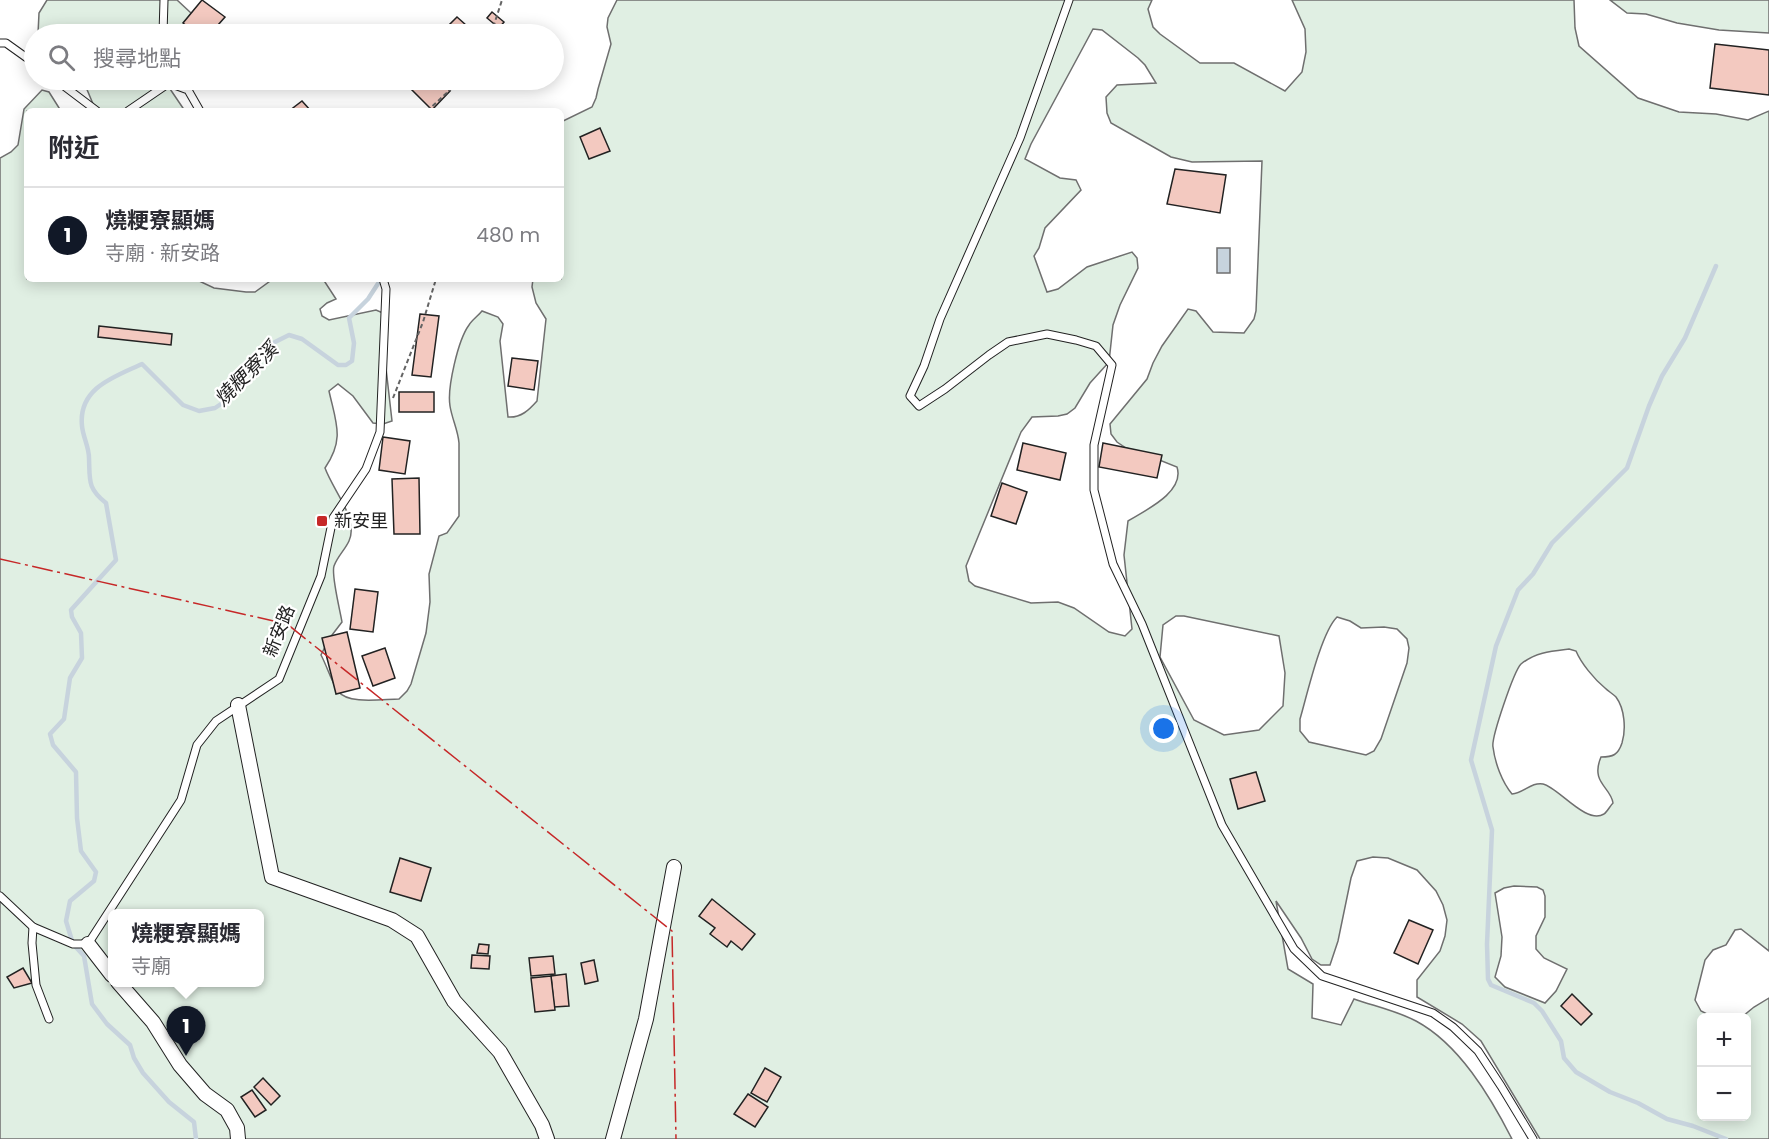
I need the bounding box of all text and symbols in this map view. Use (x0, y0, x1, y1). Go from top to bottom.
search box (24, 24, 564, 90)
icon: search (45, 41, 78, 74)
text: 搜尋地點 (93, 43, 181, 74)
text: 附近 (48, 130, 100, 166)
text: 燒粳寮顯媽 (105, 205, 215, 236)
text: 1 (64, 221, 71, 249)
text: 480 m (476, 221, 540, 249)
text: 寺廟 · 新安路 (105, 239, 220, 267)
water label: 燒粳寮溪 (208, 334, 286, 412)
place label: 新安里 (334, 508, 388, 533)
marker: 新安里 (315, 514, 329, 528)
street label: 新安路 (257, 601, 300, 661)
your location (1149, 714, 1178, 743)
popup (108, 909, 264, 987)
text: 燒粳寮顯媽 (131, 918, 241, 949)
text: 寺廟 (131, 952, 171, 980)
pin: 1 (166, 1006, 206, 1056)
map controls (1697, 1013, 1751, 1121)
button: + (1697, 1013, 1751, 1067)
button: − (1697, 1067, 1751, 1121)

